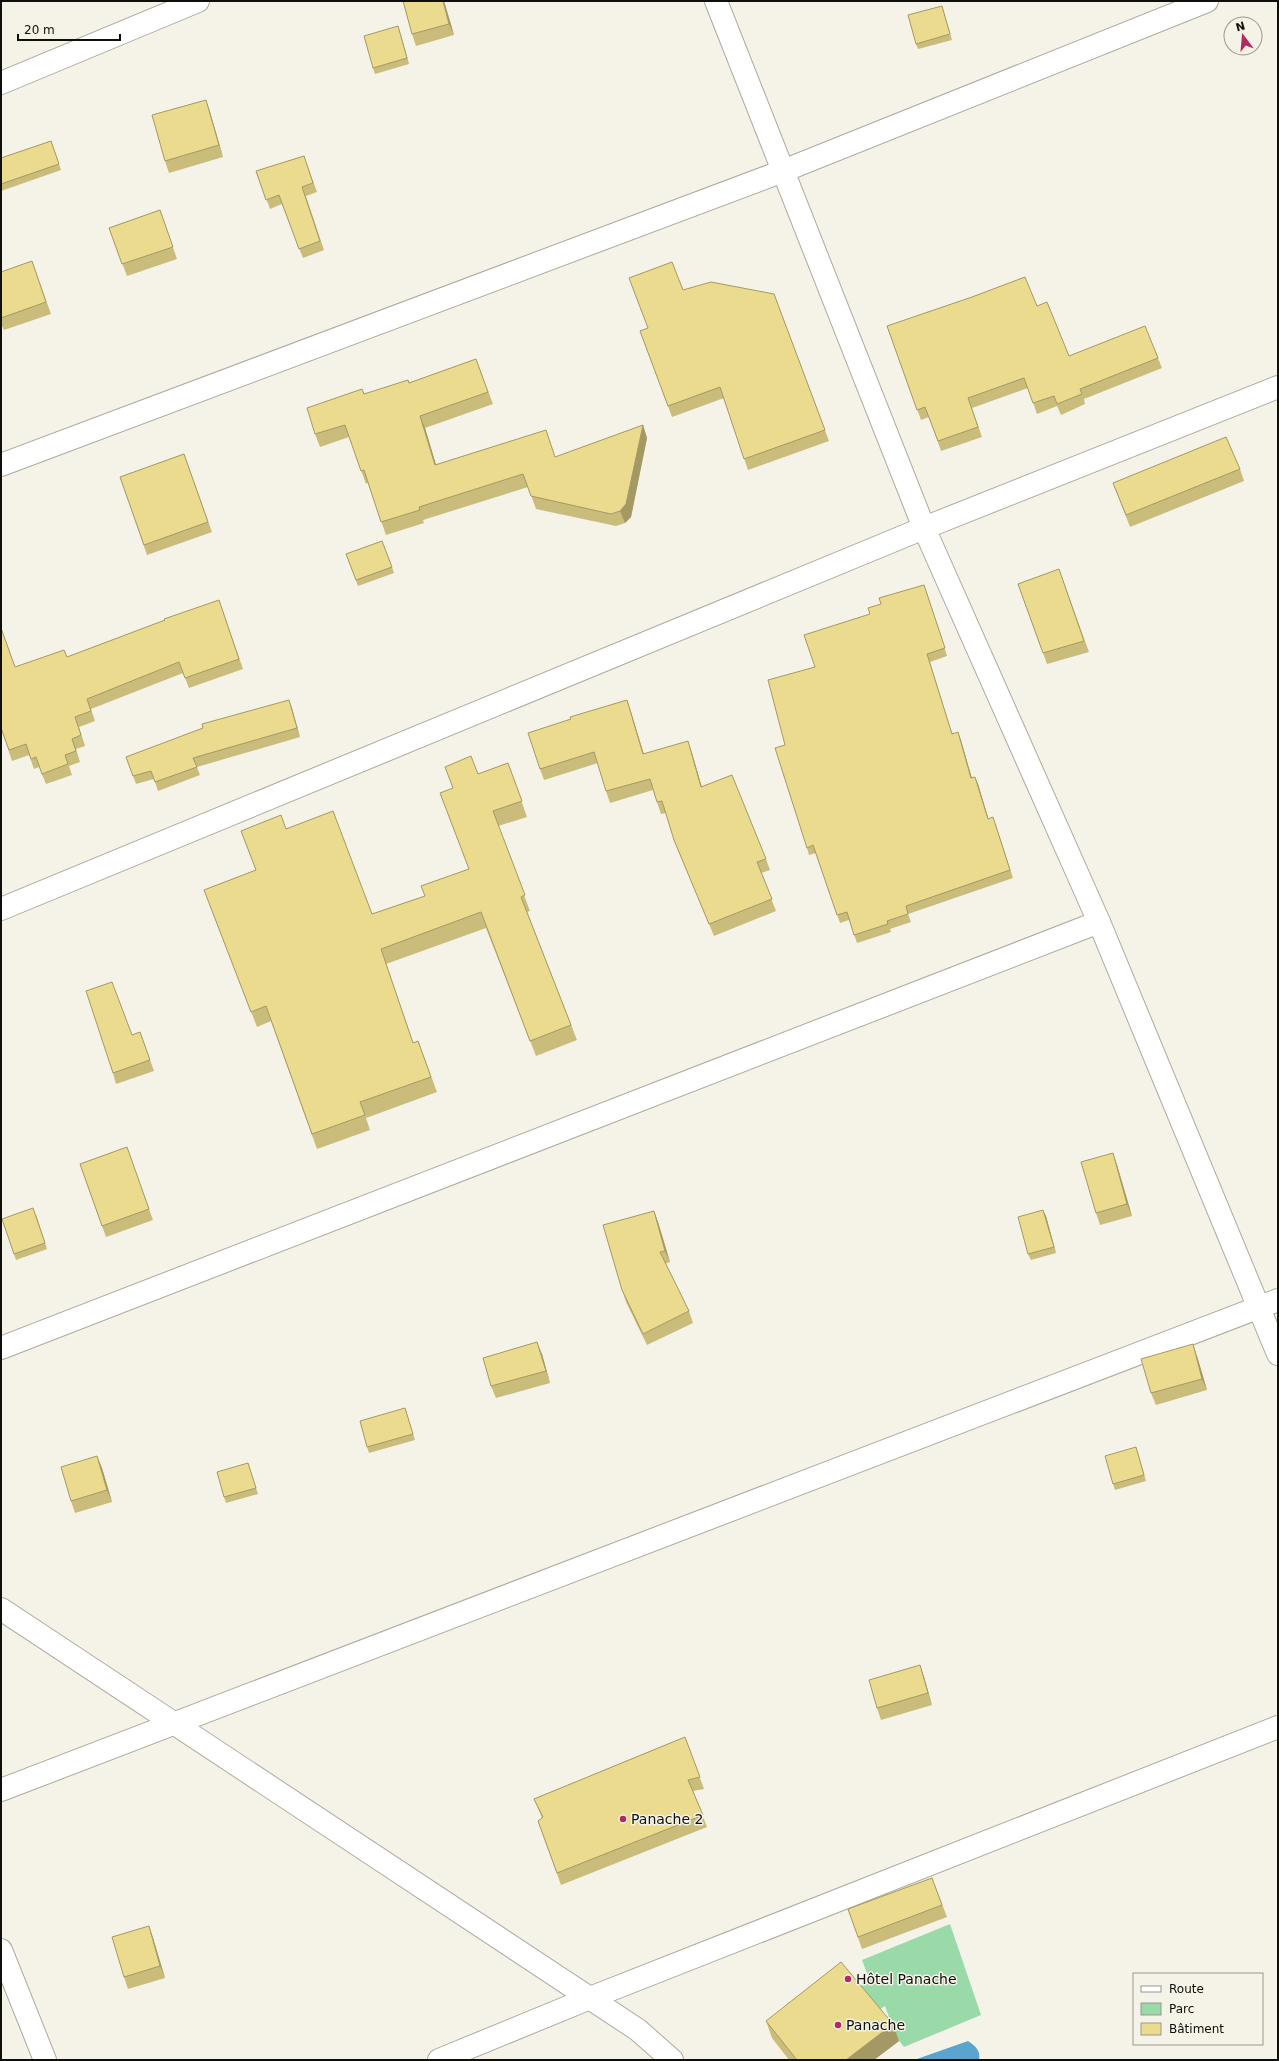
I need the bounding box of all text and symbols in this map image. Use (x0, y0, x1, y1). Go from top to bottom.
scale bar (18, 16, 120, 42)
north arrow (1223, 16, 1263, 56)
text: N (1234, 19, 1247, 34)
text: 20 m (24, 23, 55, 37)
place label: Panache 2 (631, 1811, 703, 1827)
marker: Panache 2 (618, 1814, 628, 1824)
place label: Hôtel Panache (856, 1971, 957, 1987)
legend (1133, 1973, 1263, 2045)
marker: Hôtel Panache (843, 1974, 853, 1984)
text: Route (1169, 1982, 1204, 1996)
text: Parc (1169, 2002, 1194, 2016)
place label: Panache (846, 2017, 905, 2033)
marker: Panache (833, 2020, 843, 2030)
text: Bâtiment (1169, 2022, 1224, 2036)

